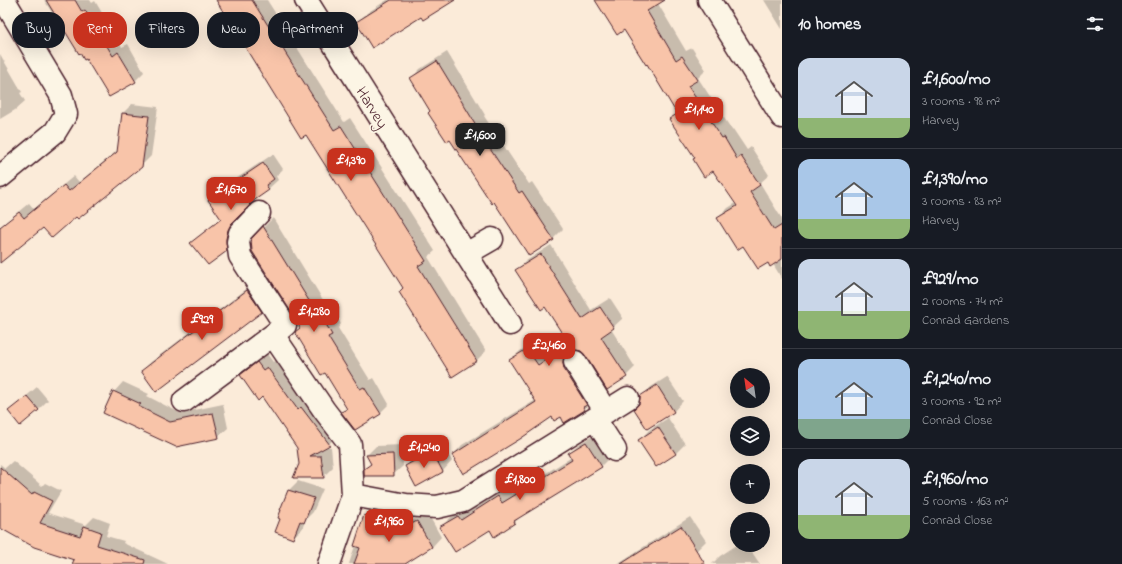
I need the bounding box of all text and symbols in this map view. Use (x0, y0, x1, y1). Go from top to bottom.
chip: Buy (12, 12, 65, 48)
chip: Rent (73, 12, 127, 48)
chip: Filters (135, 12, 199, 48)
chip: New (207, 12, 260, 48)
chip: Apartment (268, 12, 358, 48)
text: 10 homes (798, 12, 861, 37)
icon: filters (1084, 13, 1106, 35)
text: £1,600/mo (922, 67, 991, 92)
icon: home (830, 74, 878, 122)
street label: Harvey (349, 82, 394, 134)
text: 3 rooms · 98 m² (922, 92, 1000, 111)
pin: £1,140 (666, 97, 732, 131)
text: £1,140 (684, 100, 714, 119)
text: Harvey (922, 111, 959, 130)
pin: £1,600 (447, 123, 513, 157)
text: £1,600 (464, 126, 496, 145)
pin: £1,390 (318, 148, 384, 182)
text: £1,390 (336, 151, 366, 170)
text: £1,390/mo (922, 167, 988, 192)
icon: home (830, 175, 878, 223)
pin: £1,670 (198, 177, 264, 211)
text: £1,670 (215, 180, 247, 199)
text: 3 rooms · 83 m² (922, 192, 1002, 211)
text: Harvey (922, 211, 959, 230)
text: £929/mo (922, 267, 979, 292)
icon: home (830, 275, 878, 323)
text: 2 rooms · 74 m² (922, 292, 1003, 311)
pin: £1,280 (281, 299, 347, 333)
text: £1,280 (298, 302, 330, 321)
pin: £929 (178, 307, 226, 341)
text: £929 (191, 310, 213, 329)
text: Conrad Gardens (922, 311, 1009, 330)
pin: £2,460 (516, 333, 582, 367)
text: £2,460 (532, 336, 566, 355)
text: £1,240/mo (922, 367, 991, 392)
north arrow (730, 368, 770, 408)
map controls (730, 368, 770, 552)
icon: home (830, 375, 878, 423)
text: 3 rooms · 92 m² (922, 392, 1002, 411)
text: Conrad Close (922, 411, 992, 430)
button: layers (730, 416, 770, 456)
pin: £1,240 (391, 435, 457, 469)
text: £1,240 (408, 438, 440, 457)
button: + (730, 464, 770, 504)
pin: £1,800 (487, 467, 553, 501)
text: £1,960/mo (922, 467, 988, 492)
text: £1,800 (505, 470, 535, 489)
icon: home (830, 475, 878, 523)
text: 5 rooms · 163 m² (922, 492, 1009, 511)
pin: £1,960 (356, 509, 422, 543)
text: Conrad Close (922, 511, 992, 530)
text: £1,960 (374, 512, 404, 531)
button: − (730, 512, 770, 552)

